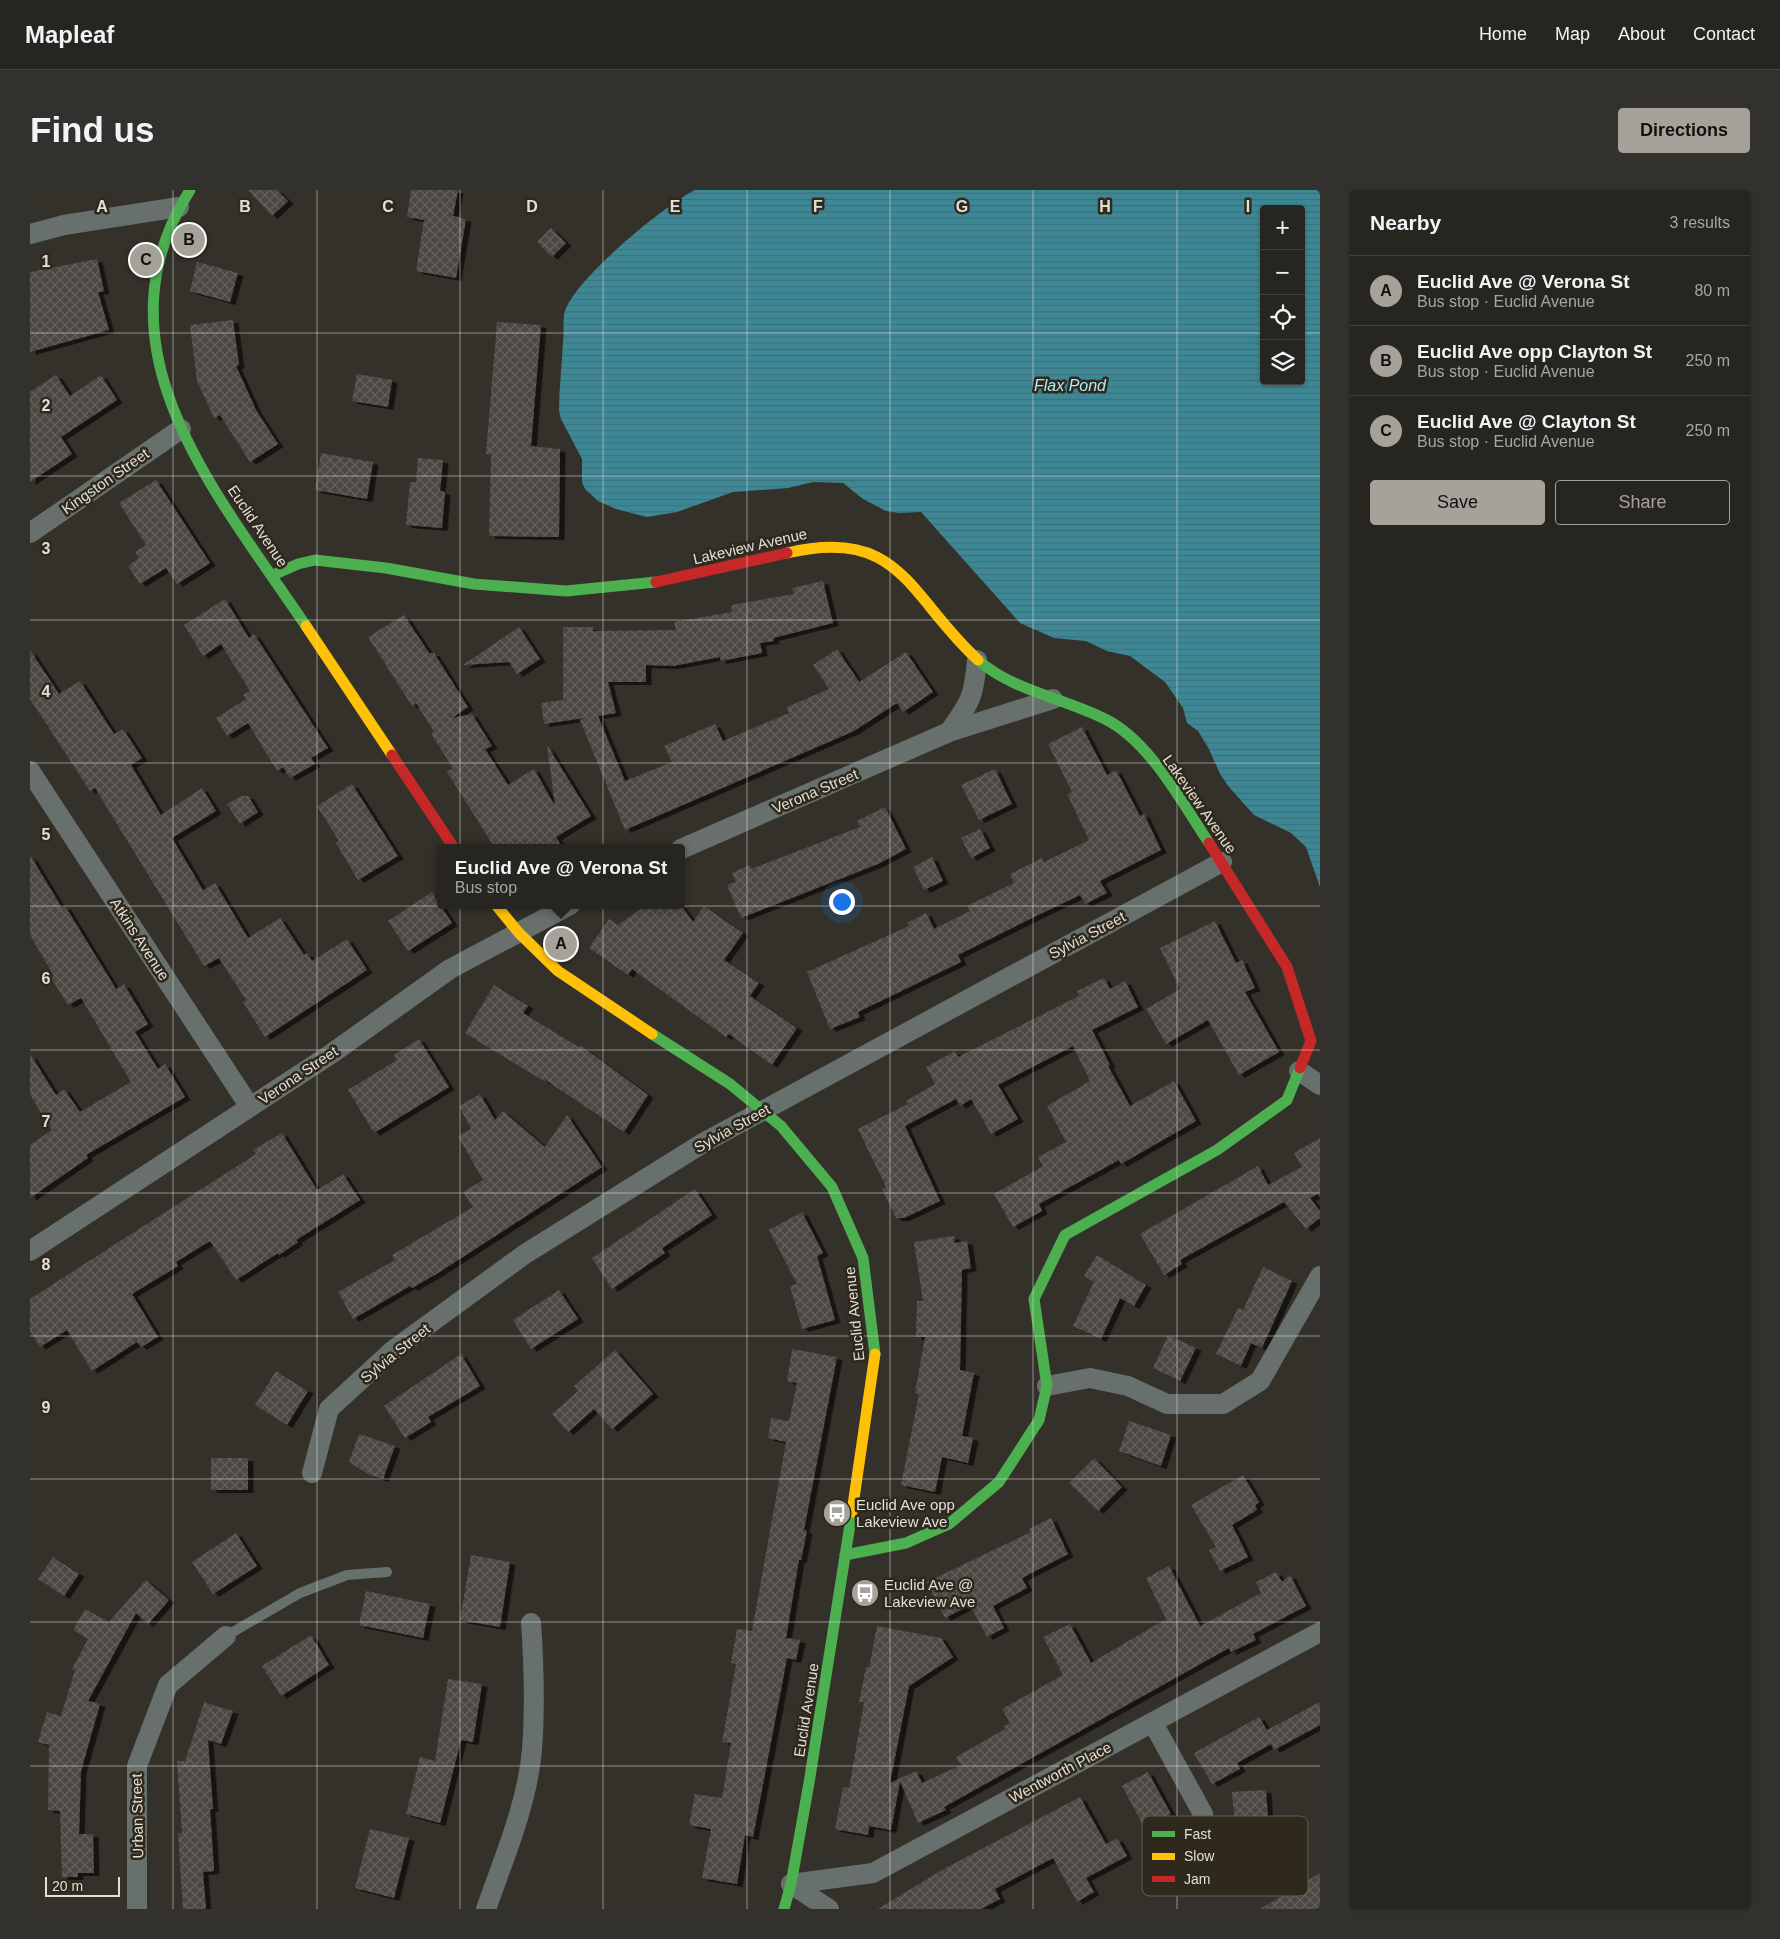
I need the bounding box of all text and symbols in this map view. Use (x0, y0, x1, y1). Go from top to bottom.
text: Mapleaf (25, 21, 114, 48)
text: Home (1479, 24, 1527, 44)
text: Map (1555, 24, 1590, 44)
text: About (1618, 24, 1665, 44)
text: Contact (1693, 24, 1755, 44)
button: Directions (1618, 108, 1750, 153)
text: Find us (30, 110, 154, 149)
text: A (96, 198, 108, 215)
text: B (239, 198, 251, 215)
text: C (382, 198, 394, 215)
text: D (526, 198, 538, 215)
text: E (670, 198, 681, 215)
text: F (813, 198, 823, 215)
text: G (956, 198, 968, 215)
text: H (1099, 198, 1111, 215)
text: I (1246, 198, 1250, 215)
map controls (1260, 205, 1305, 385)
button: + (1260, 205, 1305, 250)
text: Nearby (1370, 211, 1441, 234)
text: 3 results (1670, 214, 1730, 231)
pin: B (173, 221, 205, 259)
pin: C (130, 241, 162, 279)
button: − (1260, 250, 1305, 295)
text: 1 (42, 253, 51, 270)
text: Euclid Ave @ Verona St (1417, 271, 1629, 292)
text: A (1380, 282, 1392, 299)
text: 80 m (1694, 282, 1730, 299)
text: Bus stop · Euclid Avenue (1417, 293, 1595, 310)
button: locate (1260, 295, 1305, 340)
button: layers (1260, 340, 1305, 385)
text: Euclid Ave opp Clayton St (1417, 341, 1652, 362)
text: B (1380, 352, 1392, 369)
text: 250 m (1686, 352, 1730, 369)
text: Bus stop · Euclid Avenue (1417, 363, 1595, 380)
water label: Flax Pond (1034, 377, 1107, 394)
text: 2 (42, 397, 51, 414)
text: Euclid Ave @ Clayton St (1417, 411, 1636, 432)
text: C (1380, 422, 1392, 439)
text: 250 m (1686, 422, 1730, 439)
text: Bus stop · Euclid Avenue (1417, 433, 1595, 450)
street label: Kingston Street (58, 444, 153, 517)
button: Save (1370, 480, 1545, 525)
button: Share (1555, 480, 1730, 525)
street label: Euclid Avenue (224, 482, 292, 570)
street label: Lakeview Avenue (691, 525, 809, 567)
text: 3 (42, 540, 51, 557)
text: 4 (42, 683, 51, 700)
street label: Lakeview Avenue (1160, 751, 1240, 857)
street label: Verona Street (769, 765, 861, 817)
text: 5 (42, 826, 51, 843)
popup (437, 844, 685, 909)
text: Euclid Ave @ Verona St (455, 857, 667, 878)
text: Bus stop (455, 879, 517, 896)
your location (829, 889, 855, 915)
street label: Atkins Avenue (107, 895, 173, 983)
street label: Sylvia Street (1046, 907, 1129, 962)
pin: A (545, 925, 577, 963)
text: 6 (42, 970, 51, 987)
street label: Verona Street (255, 1042, 341, 1108)
street label: Sylvia Street (691, 1100, 774, 1156)
text: 7 (42, 1113, 51, 1130)
text: 8 (42, 1256, 51, 1273)
street label: Euclid Avenue (841, 1266, 867, 1362)
street label: Sylvia Street (357, 1319, 434, 1386)
text: 9 (42, 1399, 51, 1416)
place label: Euclid Ave opp Lakeview Ave (856, 1496, 955, 1530)
bus stop icon: Euclid Ave opp Lakeview Ave (822, 1498, 852, 1528)
place label: Euclid Ave @ Lakeview Ave (884, 1576, 975, 1610)
bus stop icon: Euclid Ave @ Lakeview Ave (850, 1578, 880, 1608)
street label: Euclid Avenue (790, 1662, 822, 1758)
street label: Wentworth Place (1006, 1738, 1114, 1806)
street label: Urban Street (128, 1773, 146, 1859)
legend (1142, 1816, 1308, 1896)
text: Fast (1184, 1826, 1211, 1842)
text: Slow (1184, 1848, 1215, 1864)
text: Jam (1184, 1871, 1210, 1887)
scale bar (45, 1874, 120, 1897)
text: 20 m (52, 1878, 83, 1894)

